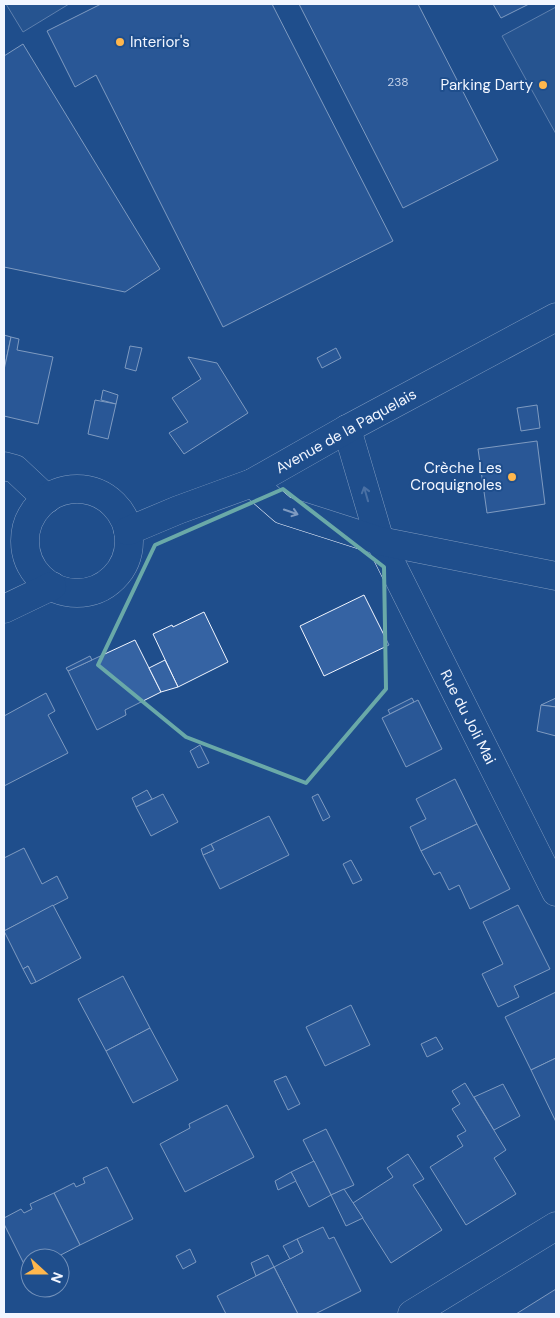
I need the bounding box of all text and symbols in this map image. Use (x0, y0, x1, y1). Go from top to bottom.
place label: Interior's (130, 32, 190, 52)
marker: Interior's (114, 36, 126, 48)
house number: 238 (387, 74, 409, 90)
place label: Parking Darty (441, 75, 534, 95)
marker: Parking Darty (537, 79, 549, 91)
street label: Avenue de la Paquelais (272, 384, 420, 478)
place label: Crèche Les Croquignoles (410, 458, 502, 495)
marker: Crèche Les Croquignoles (506, 471, 518, 483)
one-way arrow (360, 487, 370, 503)
one-way arrow (283, 508, 298, 517)
street label: Rue du Joli Mai (436, 666, 500, 768)
north arrow (20, 1248, 70, 1298)
text: N (47, 1270, 67, 1286)

